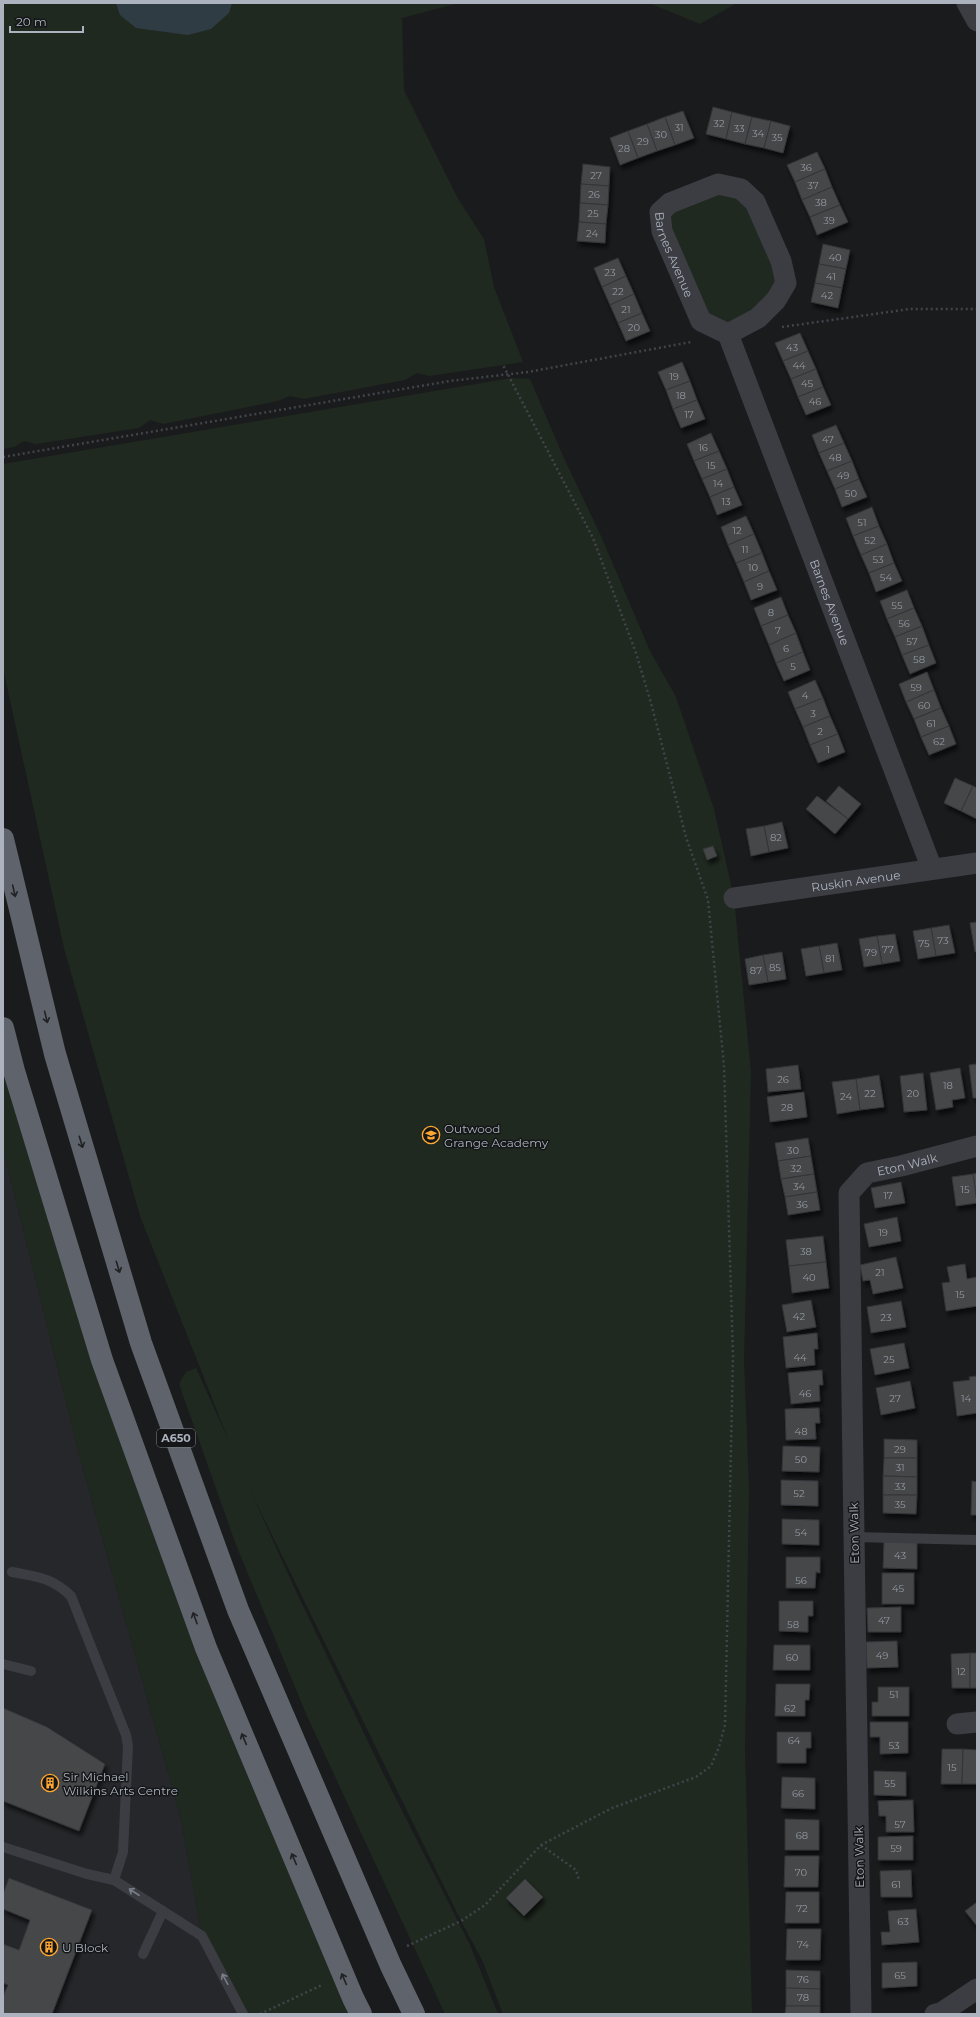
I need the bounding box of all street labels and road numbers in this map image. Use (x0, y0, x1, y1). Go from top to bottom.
street label: Barnes Avenue (653, 211, 697, 299)
street label: Barnes Avenue (807, 557, 853, 647)
street label: Ruskin Avenue (810, 867, 901, 894)
street label: Eton Walk (876, 1149, 940, 1178)
road number: A650 (157, 1429, 195, 1447)
street label: Eton Walk (846, 1501, 862, 1564)
street label: Eton Walk (851, 1825, 867, 1888)

